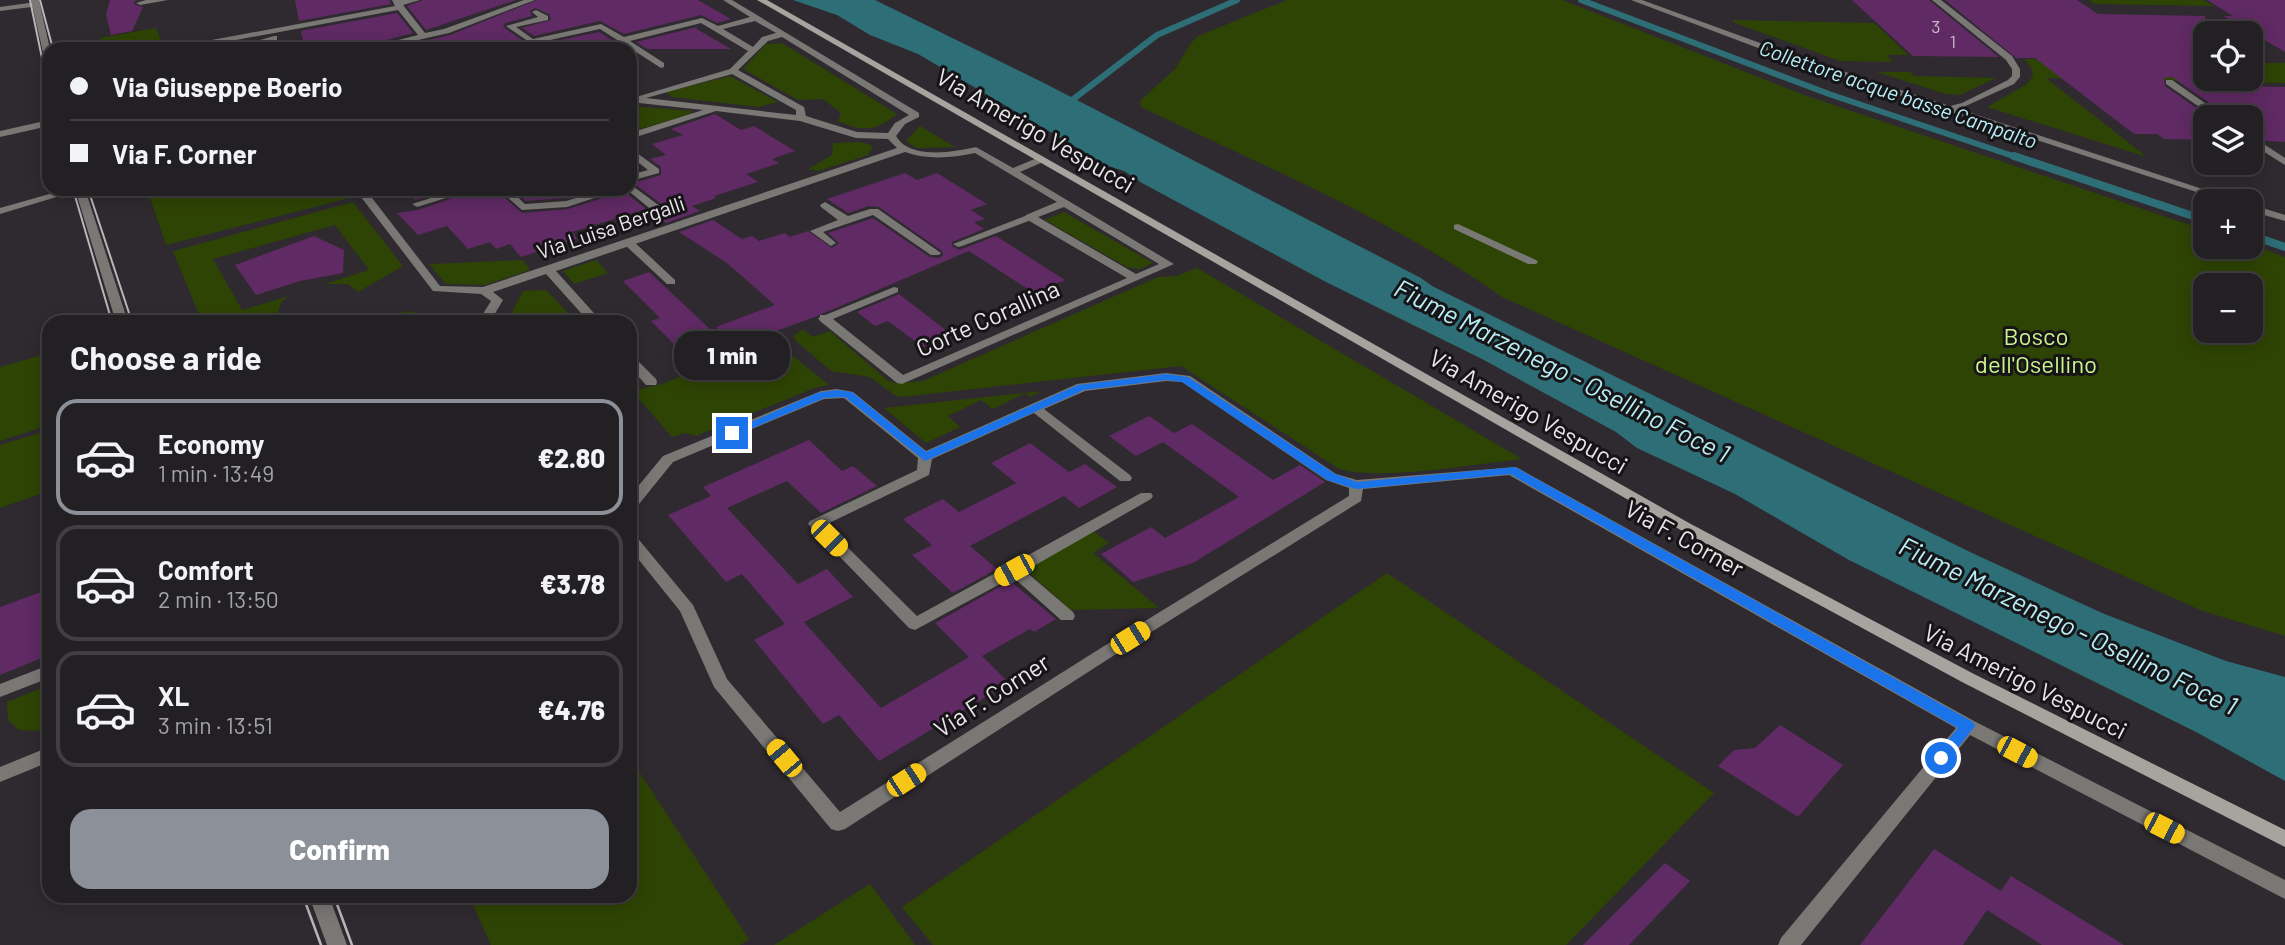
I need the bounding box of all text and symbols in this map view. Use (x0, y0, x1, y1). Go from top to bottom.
house number: 3 (1931, 15, 1941, 37)
map controls (2193, 21, 2263, 343)
button: locate (2193, 21, 2263, 91)
house number: 1 (1950, 30, 1956, 52)
water label: Collettore acque basse Campalto (1756, 34, 2041, 153)
street label: Via Amerigo Vespucci (931, 61, 1140, 198)
text: Via Giuseppe Boerio (112, 71, 342, 102)
button: layers (2193, 105, 2263, 175)
text: Via F. Corner (112, 138, 257, 169)
button: + (2193, 189, 2263, 259)
street label: Via Luisa Bergalli (533, 190, 688, 264)
water label: Fiume Marzenego - Osellino Foce 1 (1390, 271, 1736, 468)
street label: Corte Corallina (911, 273, 1063, 362)
button: − (2193, 273, 2263, 343)
park label: Bosco dell'Osellino (1975, 321, 2097, 378)
callout: 1 min (674, 332, 790, 380)
text: Choose a ride (70, 338, 262, 376)
text: 1 min (707, 341, 757, 369)
street label: Via Amerigo Vespucci (1424, 342, 1633, 479)
route end (716, 417, 748, 449)
icon: car (74, 426, 137, 489)
text: Economy (158, 428, 264, 459)
text: €2.80 (538, 442, 605, 473)
text: 1 min · 13:49 (158, 459, 274, 487)
street label: Via F. Corner (1620, 493, 1749, 582)
car (807, 516, 852, 560)
water label: Fiume Marzenego - Osellino Foce 1 (1895, 529, 2243, 720)
car (991, 551, 1038, 589)
icon: car (74, 552, 137, 615)
text: Comfort (158, 554, 254, 585)
text: €3.78 (540, 568, 605, 599)
text: 2 min · 13:50 (158, 585, 279, 613)
street label: Via Amerigo Vespucci (1919, 617, 2132, 744)
car (1107, 618, 1154, 658)
street label: Via F. Corner (928, 647, 1054, 743)
icon: car (74, 678, 137, 741)
text: XL (158, 680, 189, 711)
text: €4.76 (538, 694, 605, 725)
text: 3 min · 13:51 (158, 711, 273, 739)
car (1994, 733, 2041, 771)
car (763, 735, 806, 781)
route start (1925, 742, 1957, 774)
car (883, 760, 930, 800)
button: Confirm (70, 809, 609, 889)
car (2141, 809, 2188, 847)

